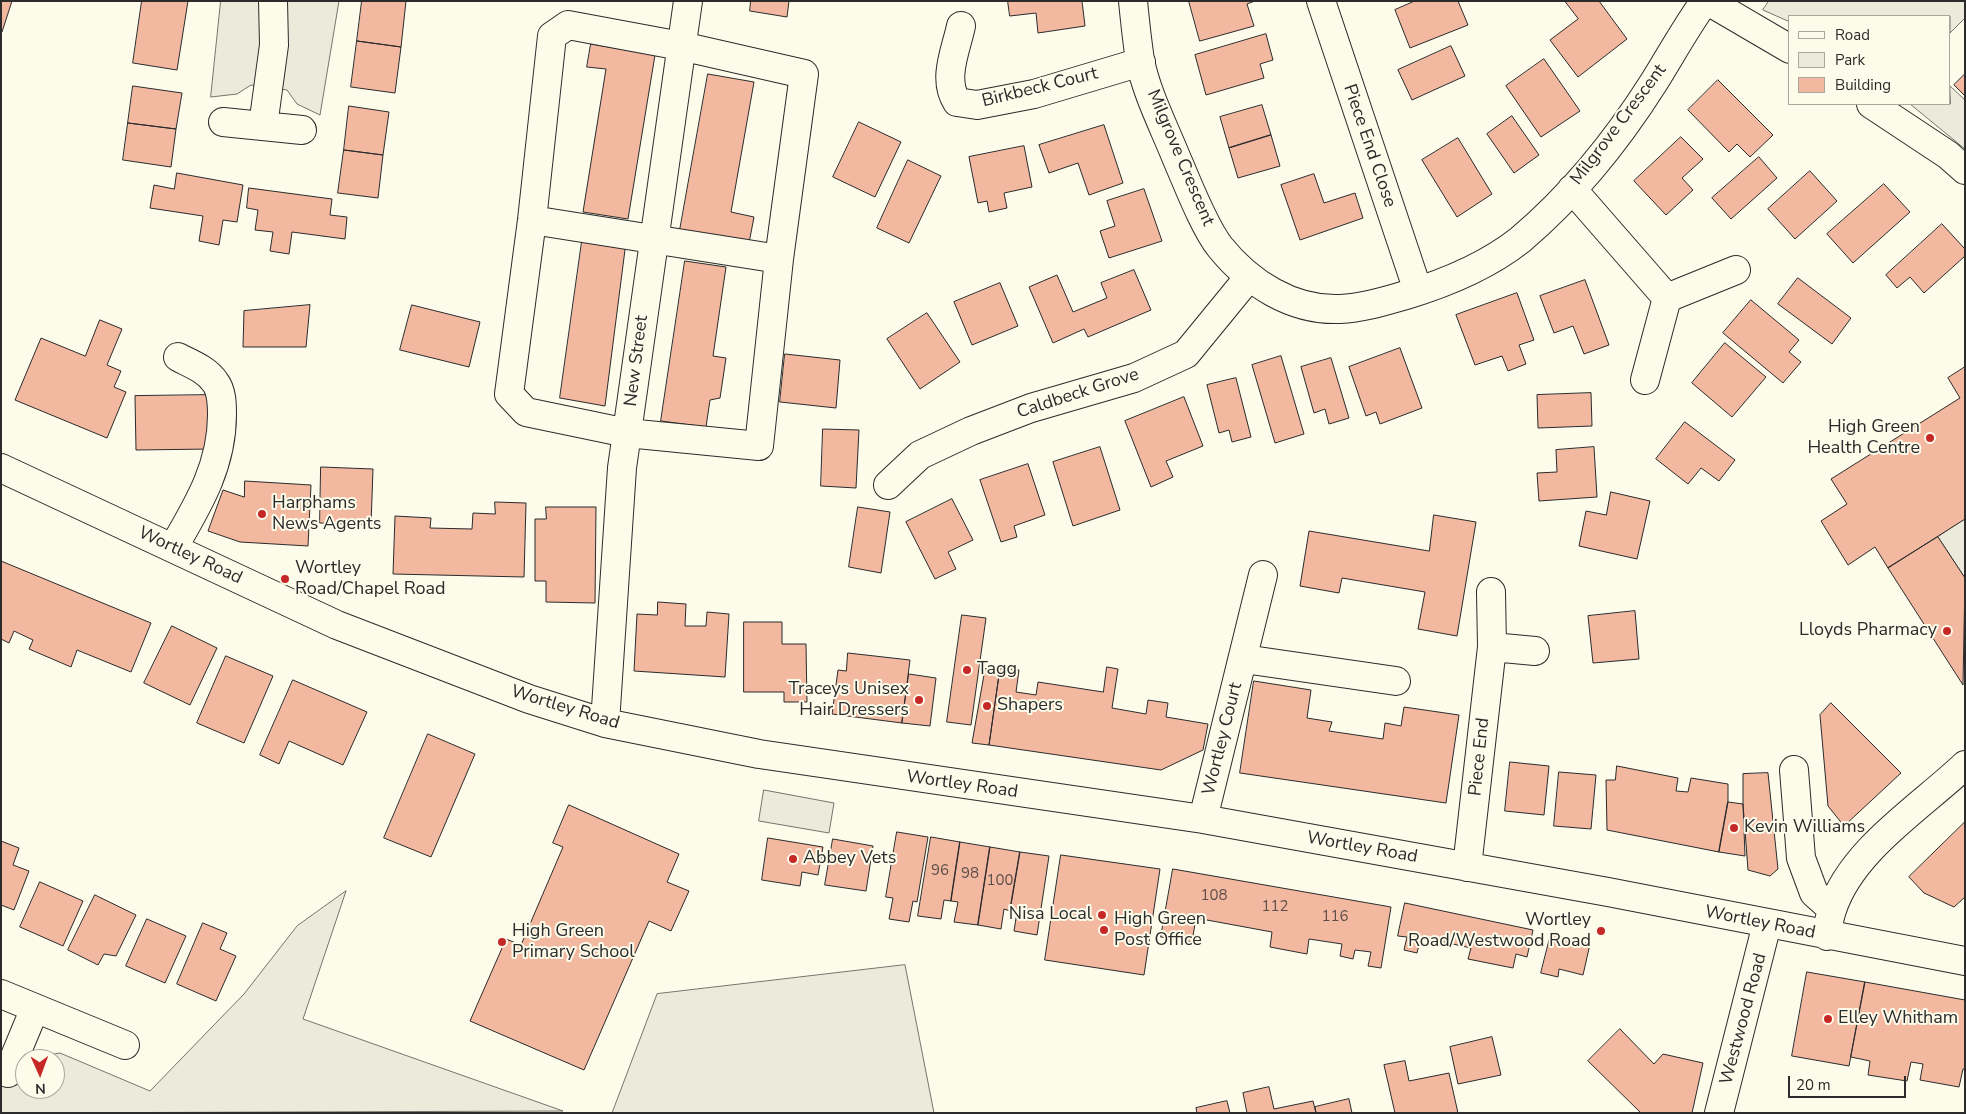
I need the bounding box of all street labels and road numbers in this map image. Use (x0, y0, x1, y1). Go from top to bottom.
street label: Milgrove Crescent (1566, 60, 1672, 190)
street label: Birkbeck Court (980, 63, 1100, 113)
street label: Piece End Close (1338, 82, 1400, 210)
street label: Milgrove Crescent (1142, 87, 1218, 229)
street label: New Street (621, 314, 653, 408)
street label: Caldbeck Grove (1014, 364, 1142, 424)
street label: Wortley Road (134, 522, 246, 590)
street label: Wortley Court (1199, 680, 1247, 798)
street label: Wortley Road (508, 681, 622, 735)
street label: Piece End (1465, 717, 1495, 797)
street label: Wortley Road (905, 766, 1019, 804)
street label: Wortley Road (1305, 828, 1419, 868)
street label: Wortley Road (1703, 902, 1817, 944)
street label: Westwood Road (1716, 951, 1772, 1087)

